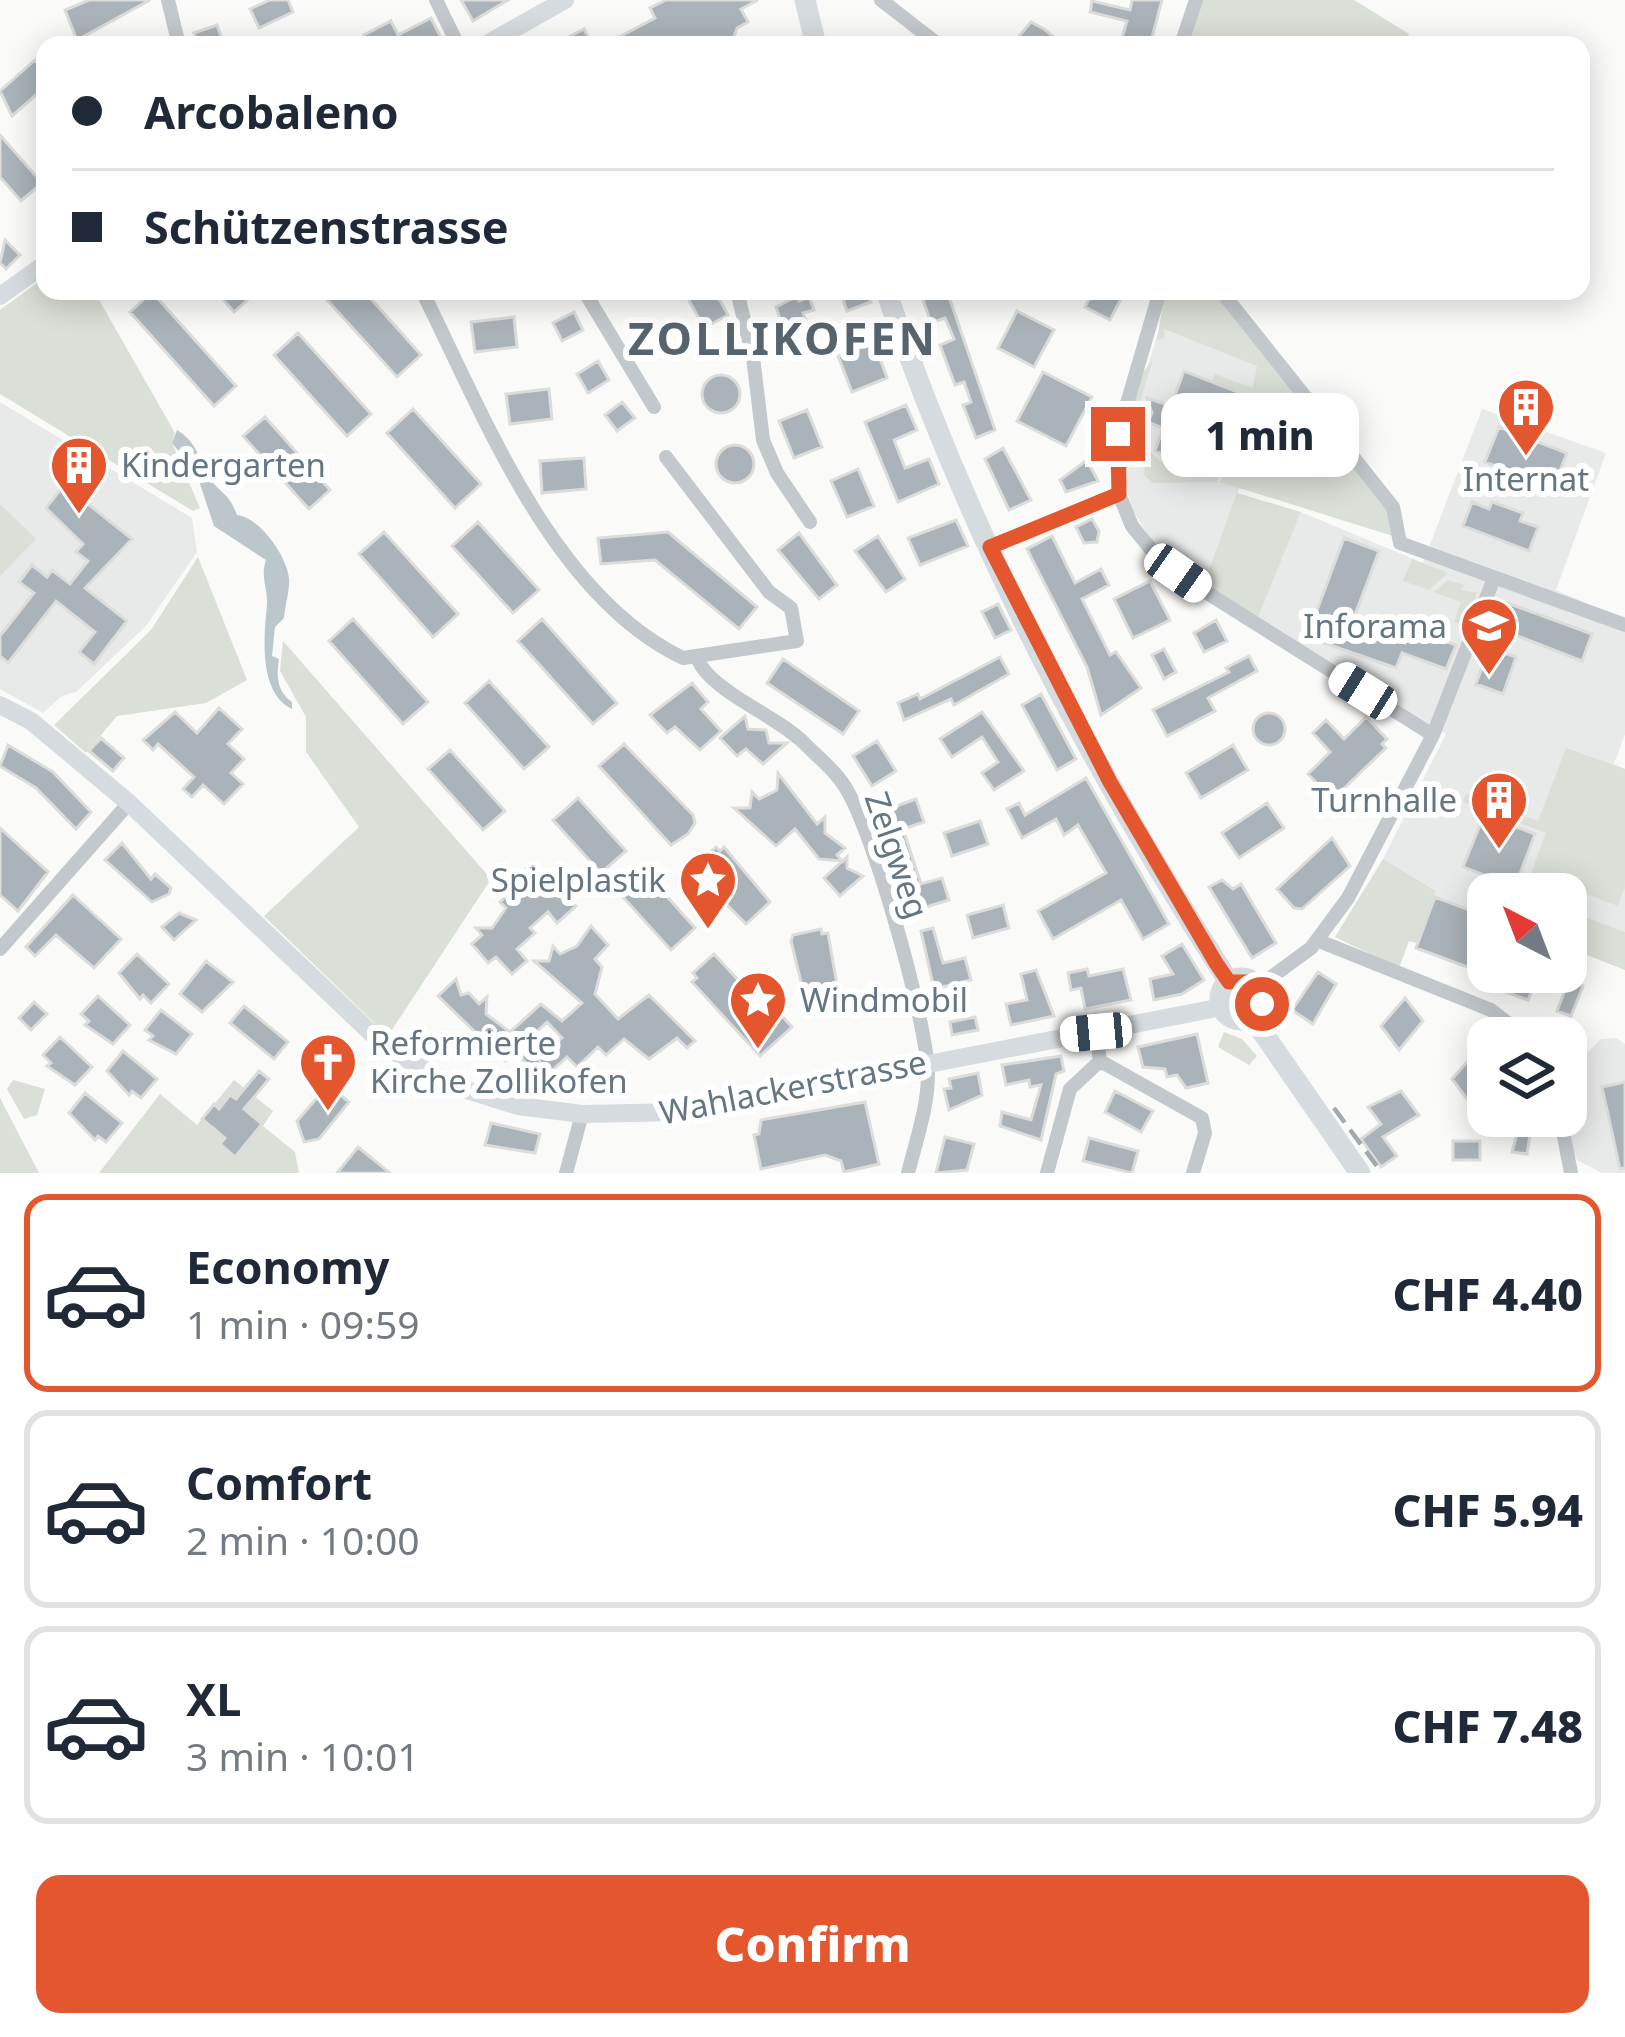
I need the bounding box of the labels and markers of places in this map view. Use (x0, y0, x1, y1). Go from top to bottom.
building icon: Internat (1495, 376, 1557, 458)
building icon: Kindergarten (48, 434, 110, 516)
place label: Kindergarten (121, 442, 326, 487)
place label: Internat (1463, 456, 1589, 501)
school or university icon: Inforama (1458, 595, 1520, 677)
place label: Inforama (1303, 603, 1447, 648)
building icon: Turnhalle (1468, 769, 1530, 851)
place label: Turnhalle (1311, 777, 1457, 822)
place icon: Spielplastik (677, 849, 739, 931)
place label: Spielplastik (491, 857, 666, 902)
place icon: Windmobil (727, 969, 789, 1051)
place label: Windmobil (800, 977, 968, 1022)
place label: Reformierte Kirche Zollikofen (370, 1020, 628, 1103)
church icon: Reformierte Kirche Zollikofen (297, 1031, 359, 1113)

